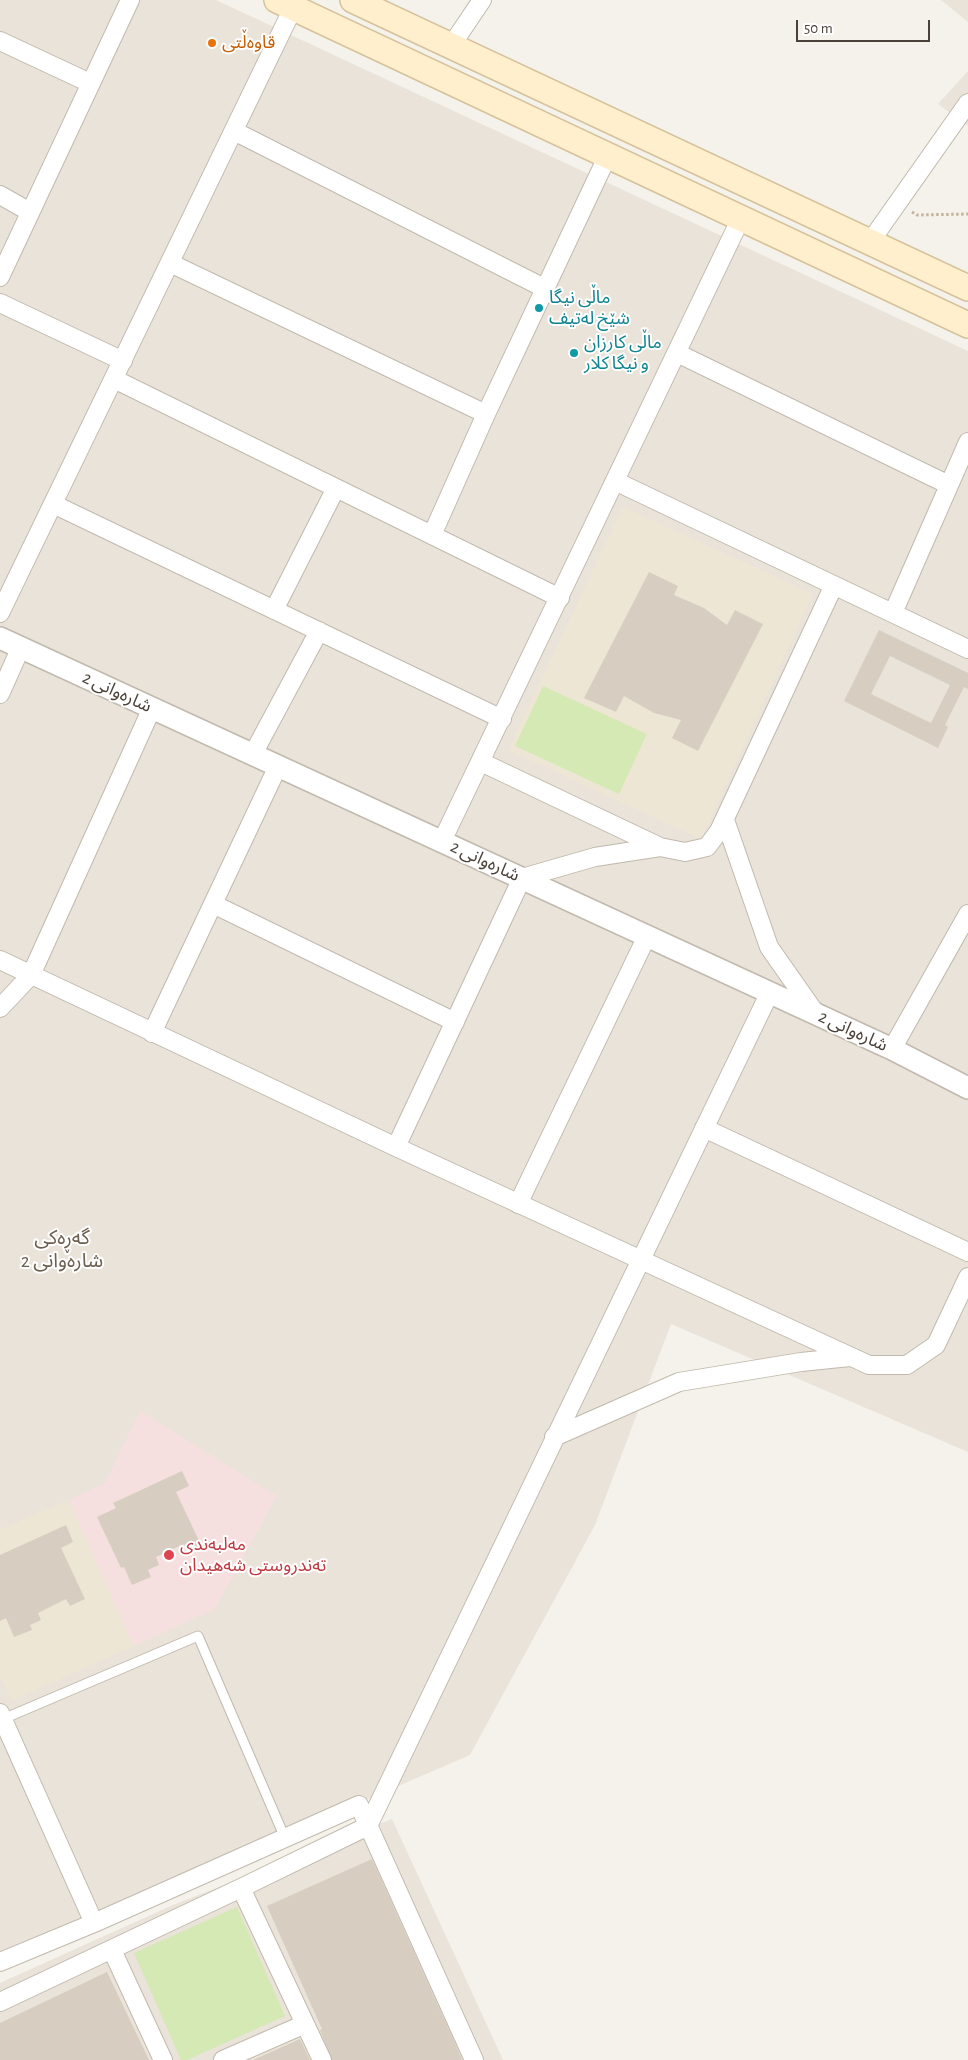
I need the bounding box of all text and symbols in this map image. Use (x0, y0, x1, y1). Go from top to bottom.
scale bar (798, 10, 932, 42)
text: 50 m (804, 21, 833, 36)
place label: قاوەڵتی (222, 32, 275, 54)
marker: قاوەڵتی (206, 37, 218, 49)
place label: ماڵی نیگا شێخ لەتیف (549, 287, 630, 330)
marker: ماڵی نیگا شێخ لەتیف (533, 302, 545, 314)
place label: ماڵی کارزان و نیگا کلار (584, 332, 662, 374)
marker: ماڵی کارزان و نیگا کلار (568, 347, 580, 359)
street label: شارەوانی 2 (79, 667, 155, 717)
street label: شارەوانی 2 (447, 836, 523, 886)
street label: شارەوانی 2 (815, 1006, 891, 1056)
district label: گەڕەکی شارەوانی 2 (21, 1226, 103, 1273)
place label: مەلبەندی تەندروستی شەهیدان (180, 1534, 326, 1576)
marker: مەلبەندی تەندروستی شەهیدان (162, 1548, 176, 1562)

